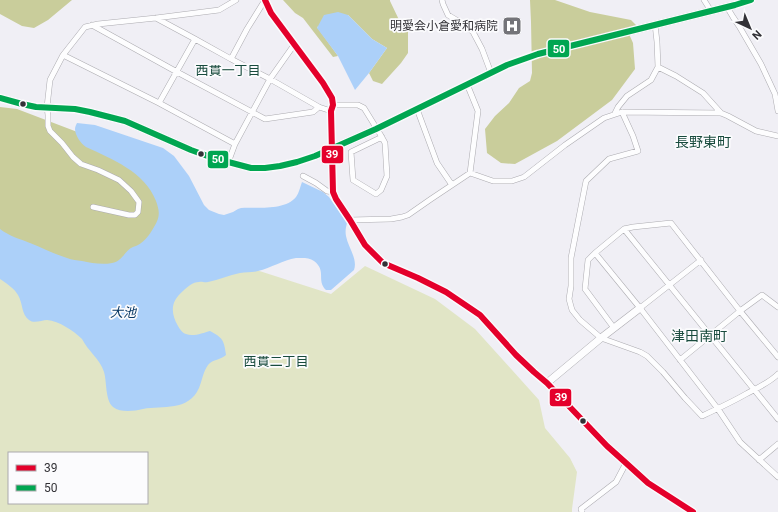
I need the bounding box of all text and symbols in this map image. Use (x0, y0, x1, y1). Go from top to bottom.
north arrow (730, 8, 770, 48)
hospital icon: 明愛会小倉愛和病院 (501, 15, 523, 37)
place label: 明愛会小倉愛和病院 (390, 19, 498, 33)
text: N (749, 27, 764, 42)
line badge: 50 (547, 39, 570, 58)
text: 50 (553, 43, 565, 56)
district label: 西貫一丁目 (195, 63, 261, 78)
unlabelled marker (18, 99, 28, 109)
district label: 長野東町 (675, 134, 731, 150)
line badge: 39 (321, 145, 344, 164)
text: 39 (326, 148, 338, 161)
unlabelled marker (196, 149, 206, 159)
line badge: 50 (207, 150, 229, 169)
text: 50 (212, 153, 224, 166)
unlabelled marker (380, 259, 390, 269)
water label: 大池 (110, 305, 138, 320)
district label: 津田南町 (671, 328, 727, 344)
district label: 西貫二丁目 (243, 354, 309, 369)
line badge: 39 (549, 388, 572, 407)
text: 39 (555, 391, 567, 404)
unlabelled marker (578, 416, 588, 426)
legend (8, 452, 148, 504)
text: 39 (44, 461, 58, 475)
text: 50 (44, 481, 58, 495)

